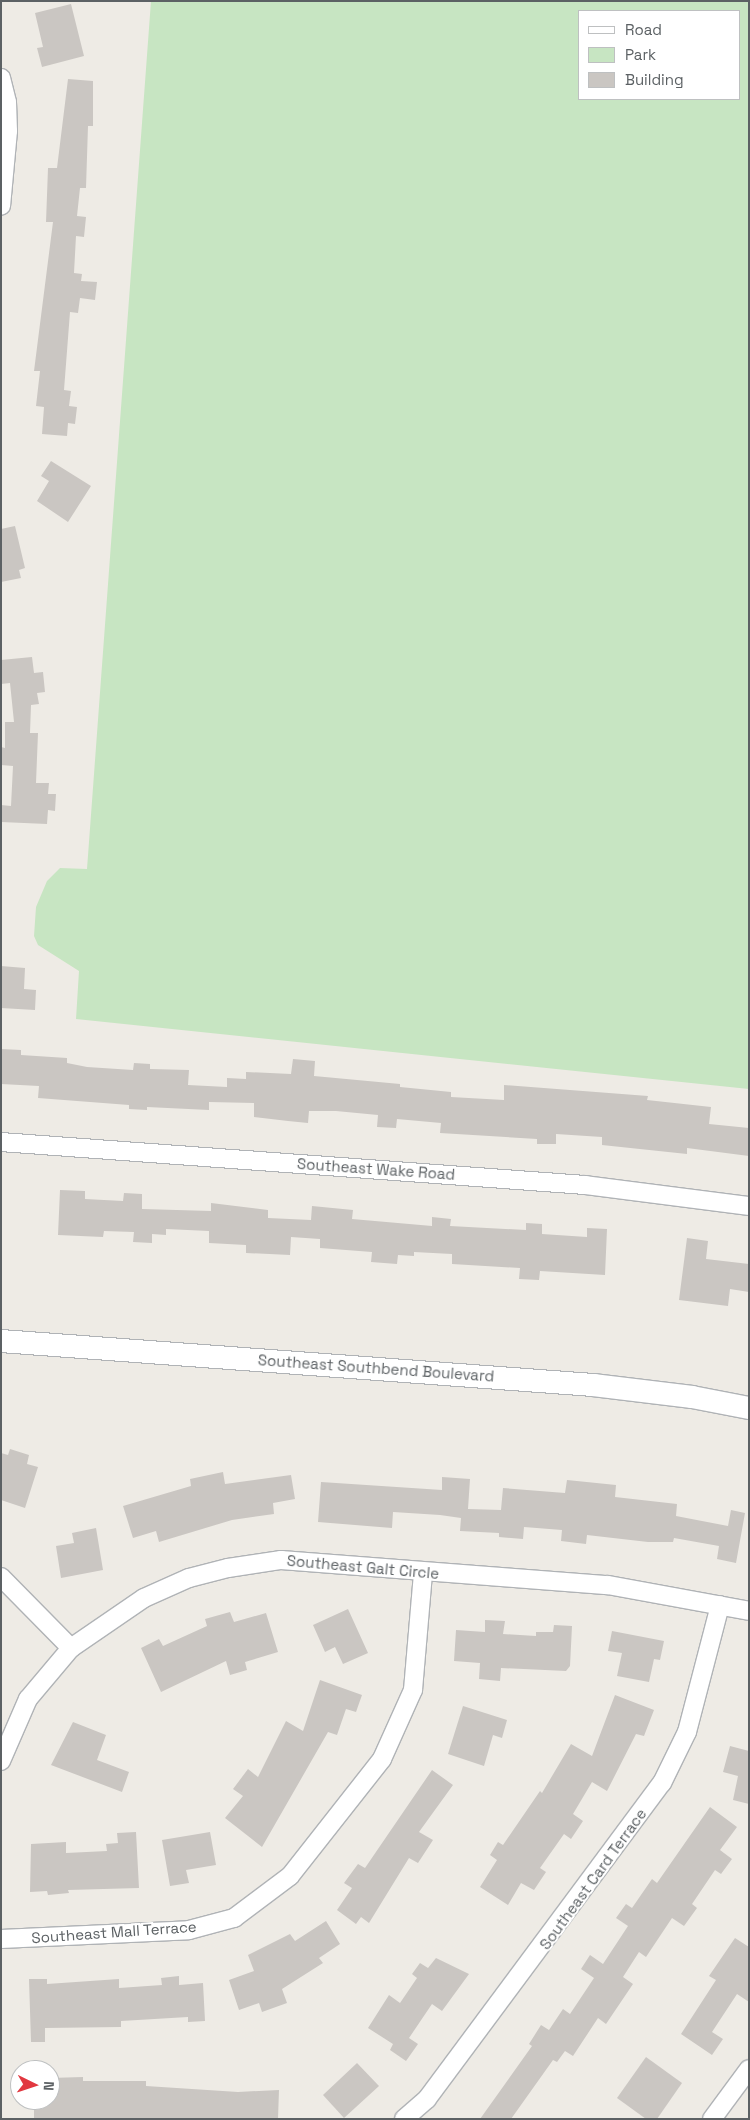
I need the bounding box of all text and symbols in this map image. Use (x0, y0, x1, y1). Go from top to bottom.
legend (578, 10, 740, 100)
text: Road (625, 20, 662, 39)
text: Park (625, 45, 656, 64)
text: Building (625, 70, 684, 89)
street label: Southeast Wake Road (296, 1154, 456, 1184)
street label: Southeast Southbend Boulevard (257, 1351, 495, 1385)
street label: Southeast Galt Circle (286, 1551, 440, 1583)
street label: Southeast Card Terrace (536, 1805, 650, 1953)
street label: Southeast Mall Terrace (31, 1917, 197, 1947)
north arrow (10, 2060, 60, 2110)
text: N (40, 2081, 58, 2091)

